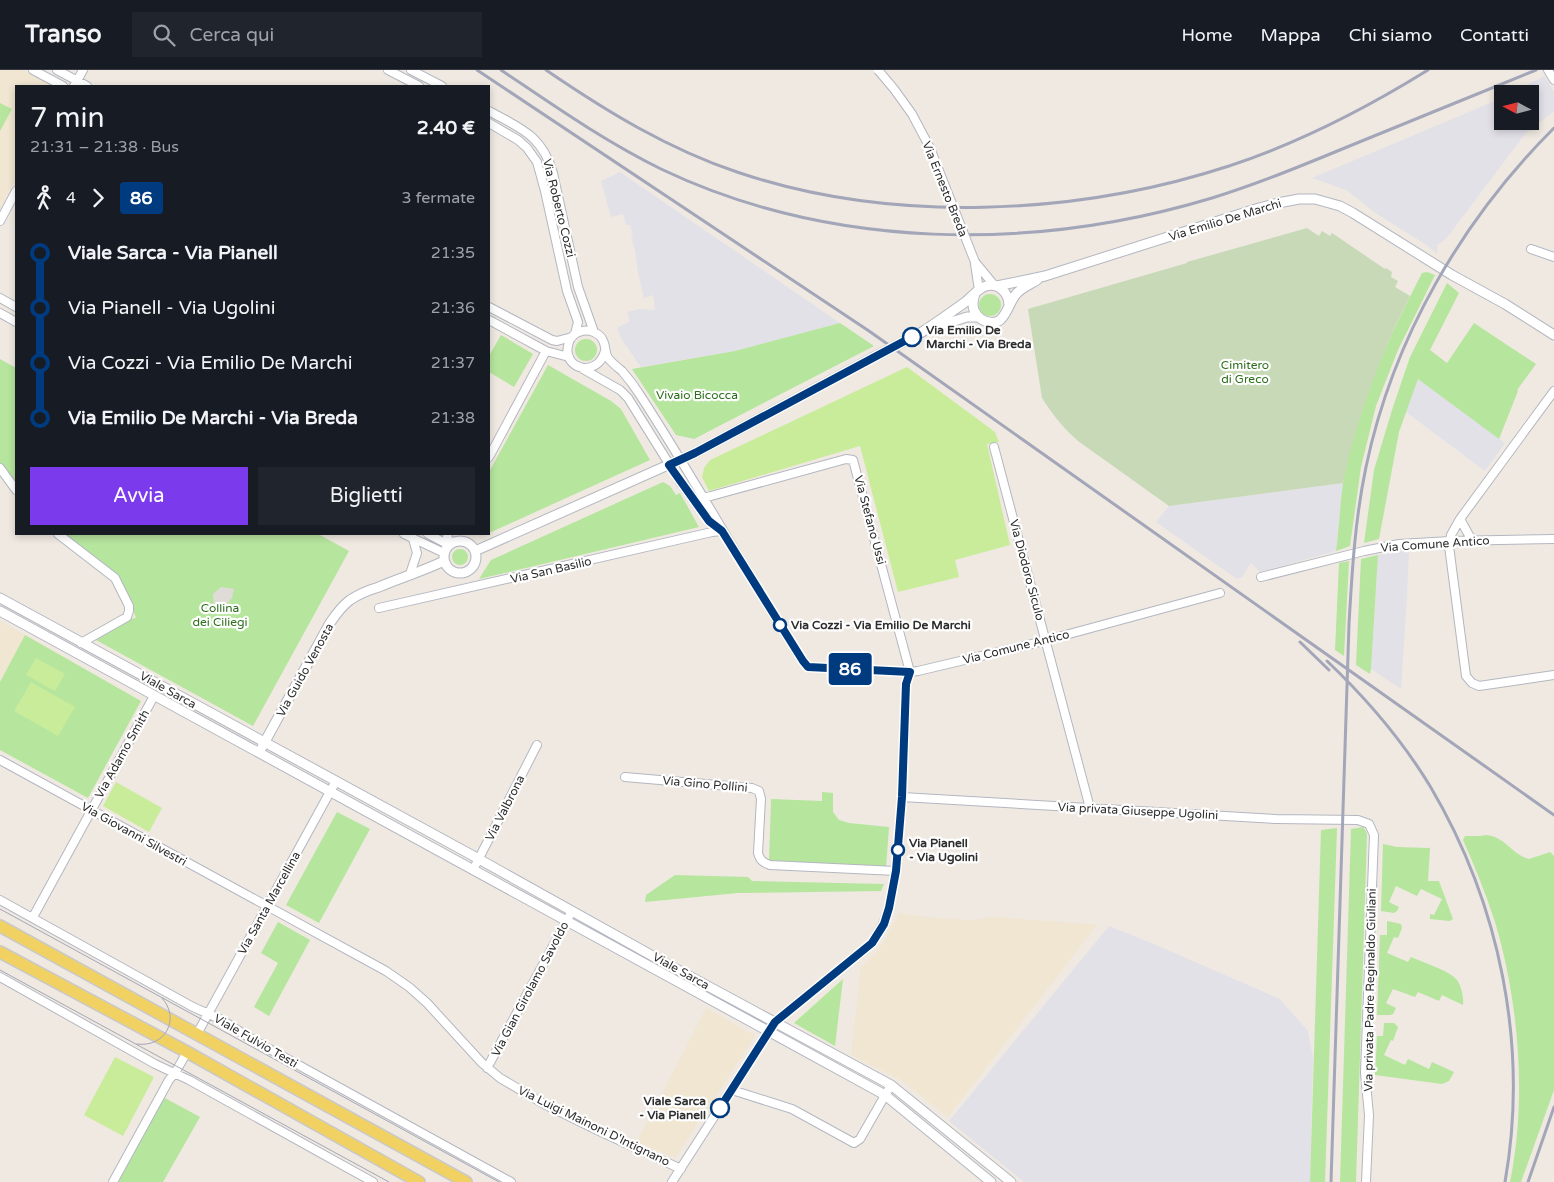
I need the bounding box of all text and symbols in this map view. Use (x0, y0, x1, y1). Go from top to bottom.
search box (132, 12, 482, 57)
text: Transo (25, 20, 102, 49)
icon: search (150, 21, 178, 49)
text: Cerca qui (190, 24, 274, 46)
text: Home (1181, 24, 1232, 46)
text: Mappa (1260, 24, 1321, 46)
text: Chi siamo (1349, 24, 1432, 46)
text: Contatti (1460, 24, 1529, 46)
north arrow (1494, 85, 1539, 130)
map controls (1494, 85, 1539, 130)
text: 7 min (30, 101, 105, 135)
text: 2.40 € (417, 117, 475, 139)
text: 21:31 – 21:38 · Bus (30, 137, 179, 157)
street label: Via Ernesto Breda (919, 139, 971, 239)
street label: Via Roberto Cozzi (540, 157, 578, 259)
icon: walk (30, 184, 58, 212)
icon: forward (84, 184, 112, 212)
text: 86 (130, 187, 153, 209)
text: 4 (66, 188, 76, 208)
text: 3 fermate (401, 188, 475, 208)
street label: Via Emilio De Marchi (1167, 196, 1283, 244)
text: Viale Sarca - Via Pianell (68, 242, 278, 264)
text: 21:35 (431, 243, 475, 263)
text: Via Pianell - Via Ugolini (68, 297, 276, 319)
text: 21:36 (431, 298, 475, 318)
place label: Via Emilio De Marchi - Via Breda (926, 323, 1032, 351)
marker: Via Emilio De Marchi - Via Breda (902, 327, 922, 347)
text: Via Cozzi - Via Emilio De Marchi (68, 352, 353, 374)
text: 21:37 (431, 353, 475, 373)
park label: Cimitero di Greco (1221, 358, 1269, 386)
park label: Vivaio Bicocca (656, 388, 738, 402)
text: Via Emilio De Marchi - Via Breda (68, 407, 358, 429)
text: 21:38 (431, 408, 475, 428)
button: Avvia (30, 467, 248, 525)
button: Biglietti (258, 467, 475, 525)
street label: Via Stefano Ussi (851, 474, 889, 566)
street label: Via Diodoro Siculo (1007, 518, 1047, 622)
street label: Via Comune Antico (1380, 533, 1490, 555)
street label: Via San Basilio (509, 554, 593, 586)
park label: Collina dei Ciliegi (192, 601, 248, 629)
marker: Via Cozzi - Via Emilio De Marchi (773, 618, 787, 632)
place label: Via Cozzi - Via Emilio De Marchi (791, 618, 971, 632)
street label: Via Guido Venosta (274, 621, 336, 719)
street label: Via Comune Antico (961, 627, 1071, 667)
line badge: 86 (828, 653, 872, 685)
text: 86 (839, 658, 861, 680)
street label: Viale Sarca (137, 669, 199, 711)
street label: Via Adamo Smith (92, 707, 152, 801)
street label: Via Valbrona (482, 773, 528, 843)
street label: Via Gino Pollini (662, 773, 748, 795)
street label: Via Giovanni Silvestri (79, 799, 189, 869)
street label: Via privata Giuseppe Ugolini (1057, 800, 1219, 822)
place label: Via Pianell - Via Ugolini (909, 836, 978, 865)
marker: Via Pianell - Via Ugolini (891, 843, 905, 857)
street label: Via Santa Marcellina (235, 849, 303, 957)
street label: Via privata Padre Reginaldo Giuliani (1361, 888, 1379, 1092)
street label: Via Gian Girolamo Savoldo (488, 919, 572, 1059)
street label: Viale Sarca (650, 950, 712, 992)
street label: Viale Fulvio Testi (212, 1011, 300, 1071)
street label: Via Luigi Mainoni D'Intignano (516, 1083, 672, 1169)
place label: Viale Sarca - Via Pianell (639, 1094, 706, 1122)
marker: Viale Sarca - Via Pianell (710, 1098, 730, 1118)

